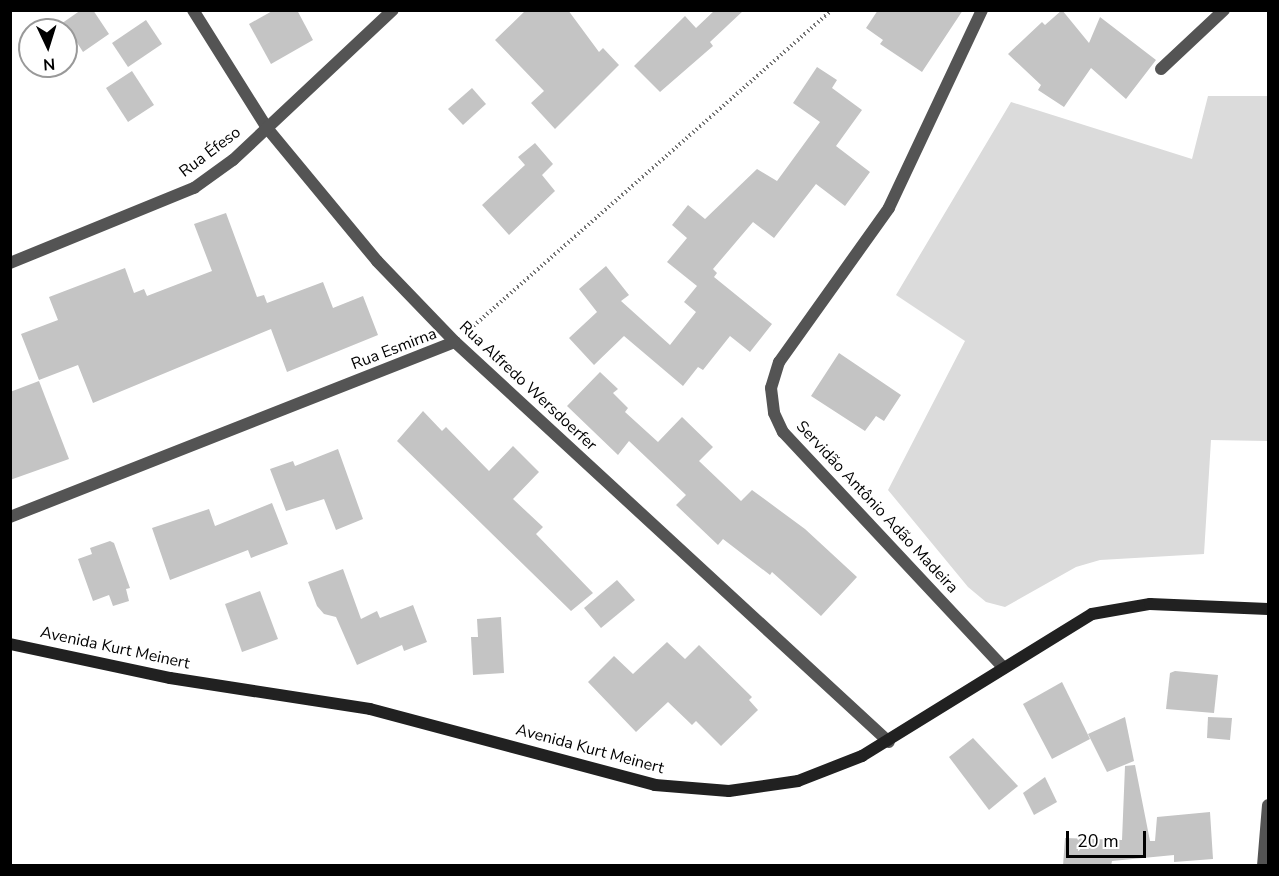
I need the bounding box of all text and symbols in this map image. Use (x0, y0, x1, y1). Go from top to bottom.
north arrow (18, 18, 78, 78)
text: N (42, 53, 56, 75)
street label: Rua Éfeso (176, 123, 244, 181)
street label: Rua Alfredo Wersdoerfer (455, 317, 601, 455)
street label: Rua Esmirna (349, 324, 439, 374)
street label: Servidão Antônio Adão Madeira (792, 417, 962, 597)
street label: Avenida Kurt Meinert (38, 623, 192, 673)
street label: Avenida Kurt Meinert (514, 720, 666, 778)
scale bar (1069, 819, 1148, 857)
text: 20 m (1077, 829, 1119, 853)

